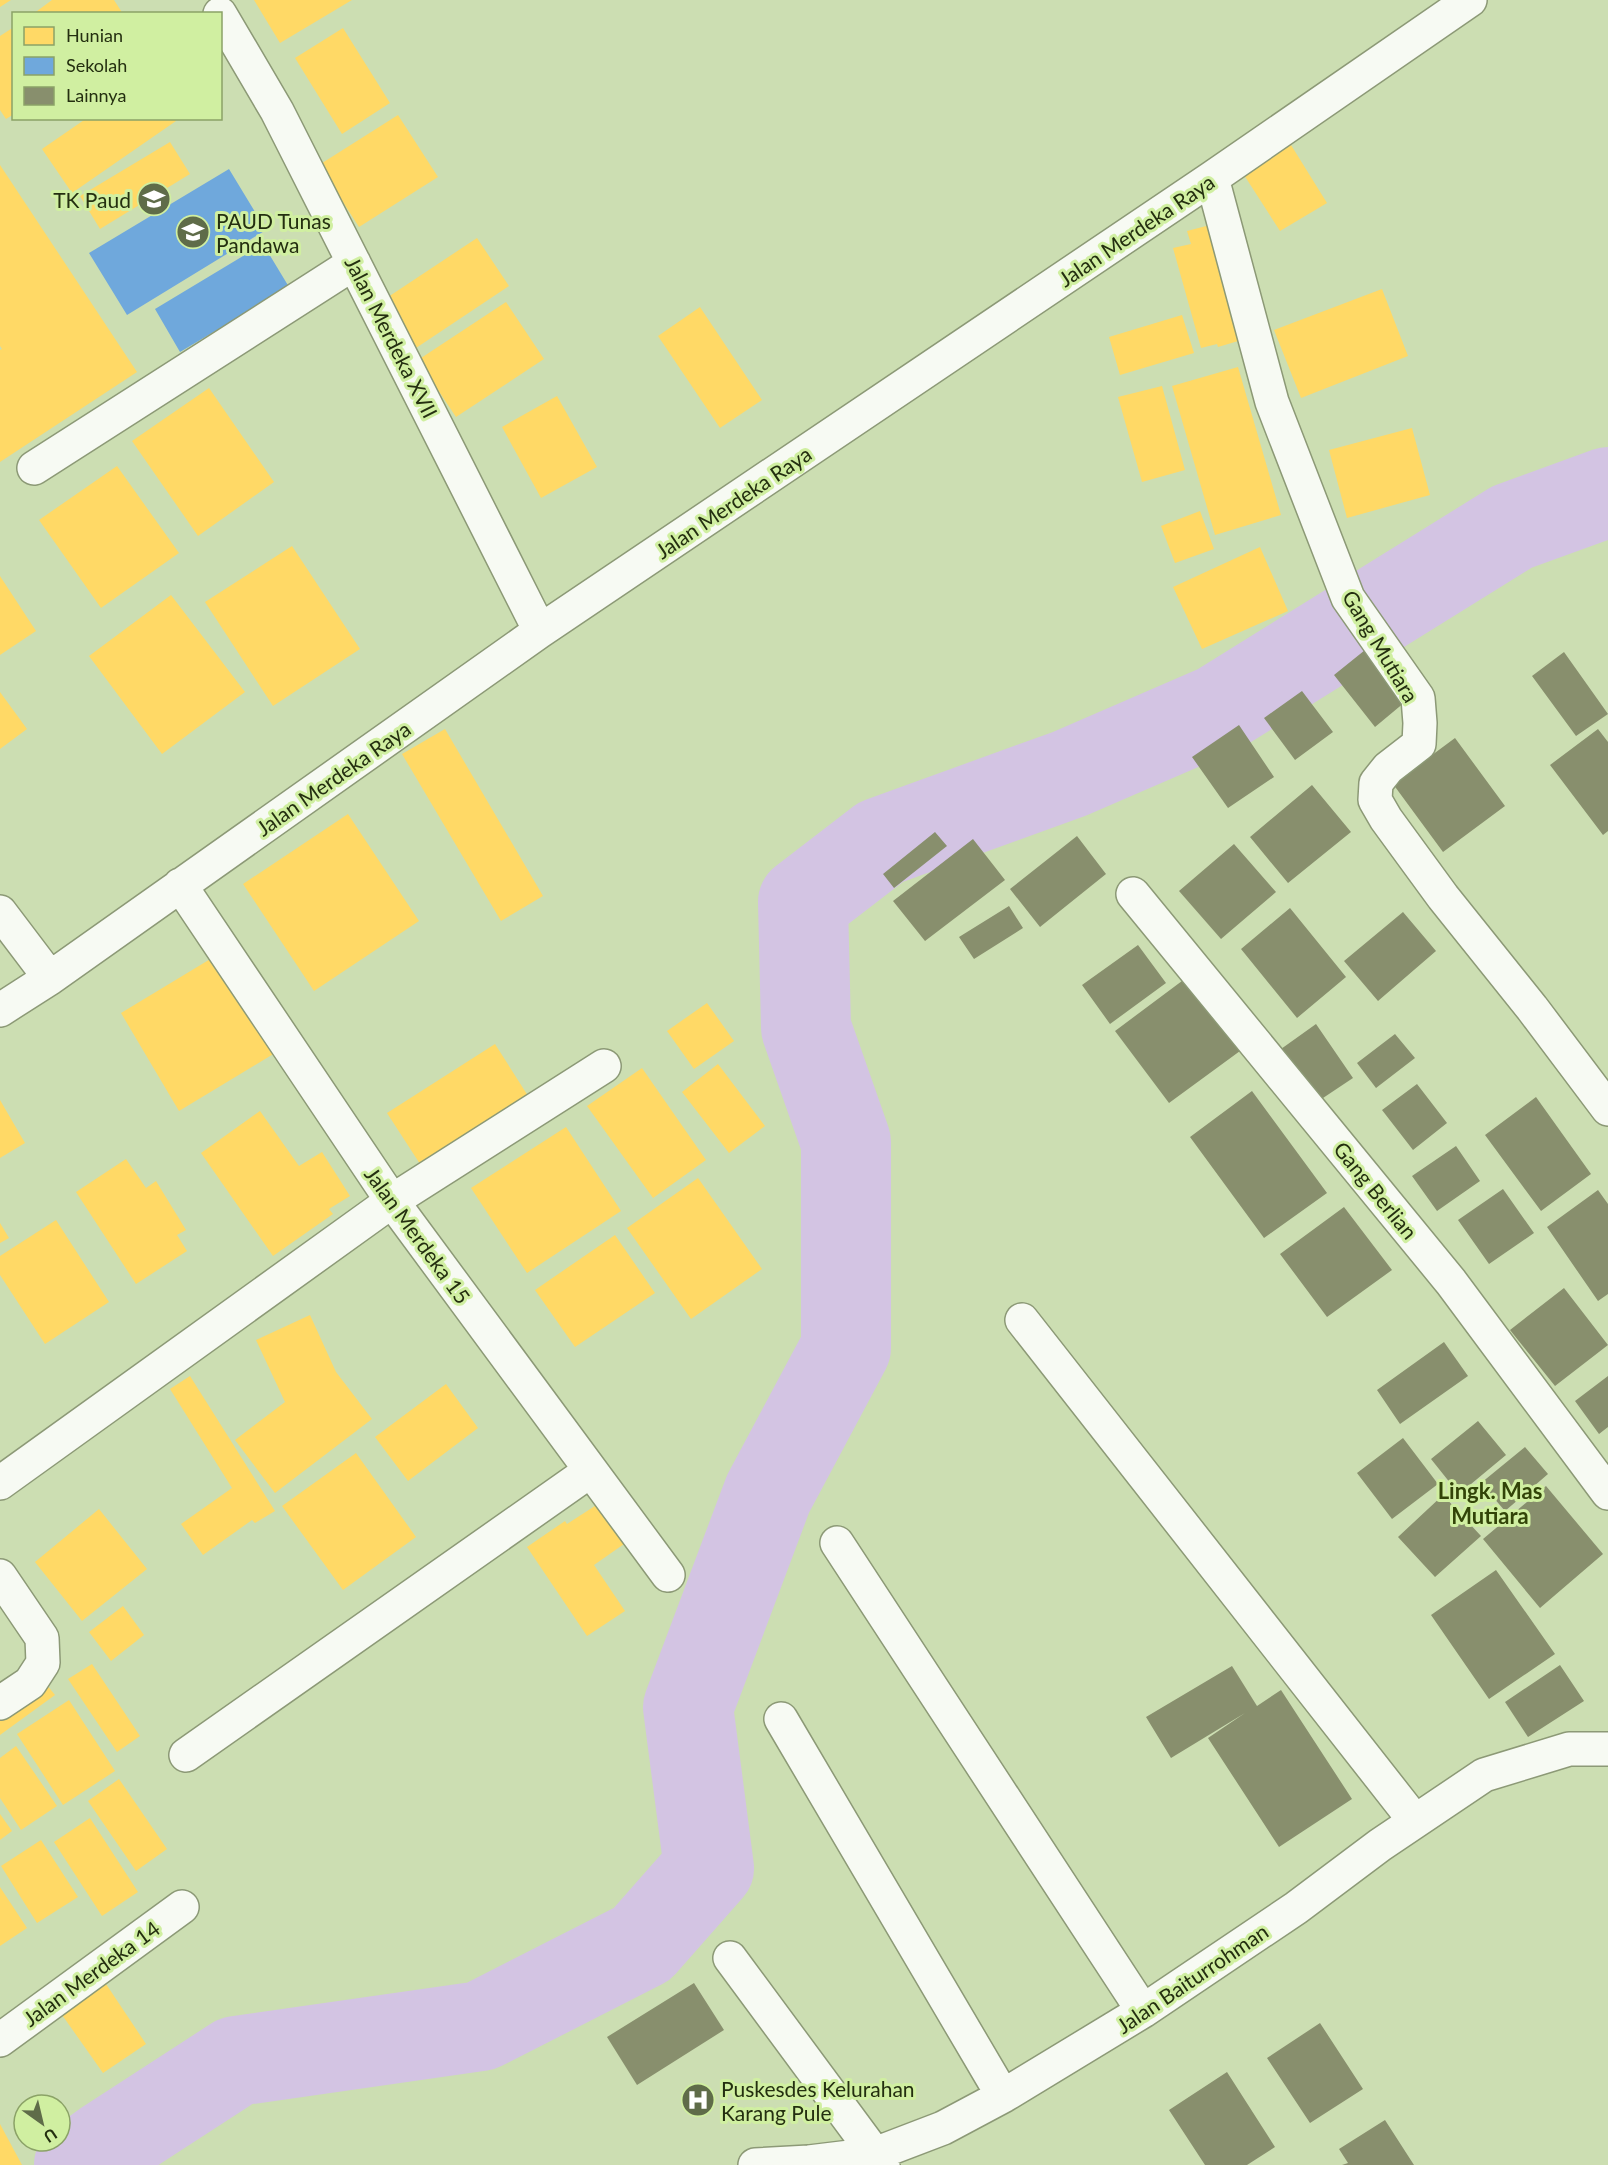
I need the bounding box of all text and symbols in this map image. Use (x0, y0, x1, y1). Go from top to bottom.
legend (12, 12, 222, 120)
text: Hunian (66, 24, 123, 46)
text: Sekolah (66, 54, 127, 76)
text: Lainnya (66, 84, 126, 106)
street label: Jalan Merdeka Raya (1053, 169, 1219, 291)
school or university icon: TK Paud (136, 181, 172, 217)
place label: TK Paud (53, 187, 131, 212)
place label: PAUD Tunas Pandawa (216, 208, 331, 257)
school or university icon: PAUD Tunas Pandawa (175, 214, 211, 250)
street label: Jalan Merdeka XVII (340, 252, 444, 422)
street label: Jalan Merdeka Raya (650, 441, 816, 563)
street label: Gang Mutiara (1338, 586, 1424, 706)
street label: Jalan Merdeka Raya (251, 715, 415, 841)
street label: Gang Berlian (1329, 1136, 1423, 1244)
street label: Jalan Merdeka 15 (360, 1162, 476, 1308)
district label: Lingk. Mas Mutiara (1438, 1477, 1542, 1529)
street label: Jalan Merdeka 14 (18, 1915, 164, 2031)
street label: Jalan Baiturrohman (1111, 1918, 1273, 2038)
place label: Puskesdes Kelurahan Karang Pule (721, 2076, 915, 2125)
hospital icon: Puskesdes Kelurahan Karang Pule (680, 2082, 716, 2118)
north arrow (12, 2093, 72, 2153)
text: U (40, 2125, 61, 2147)

